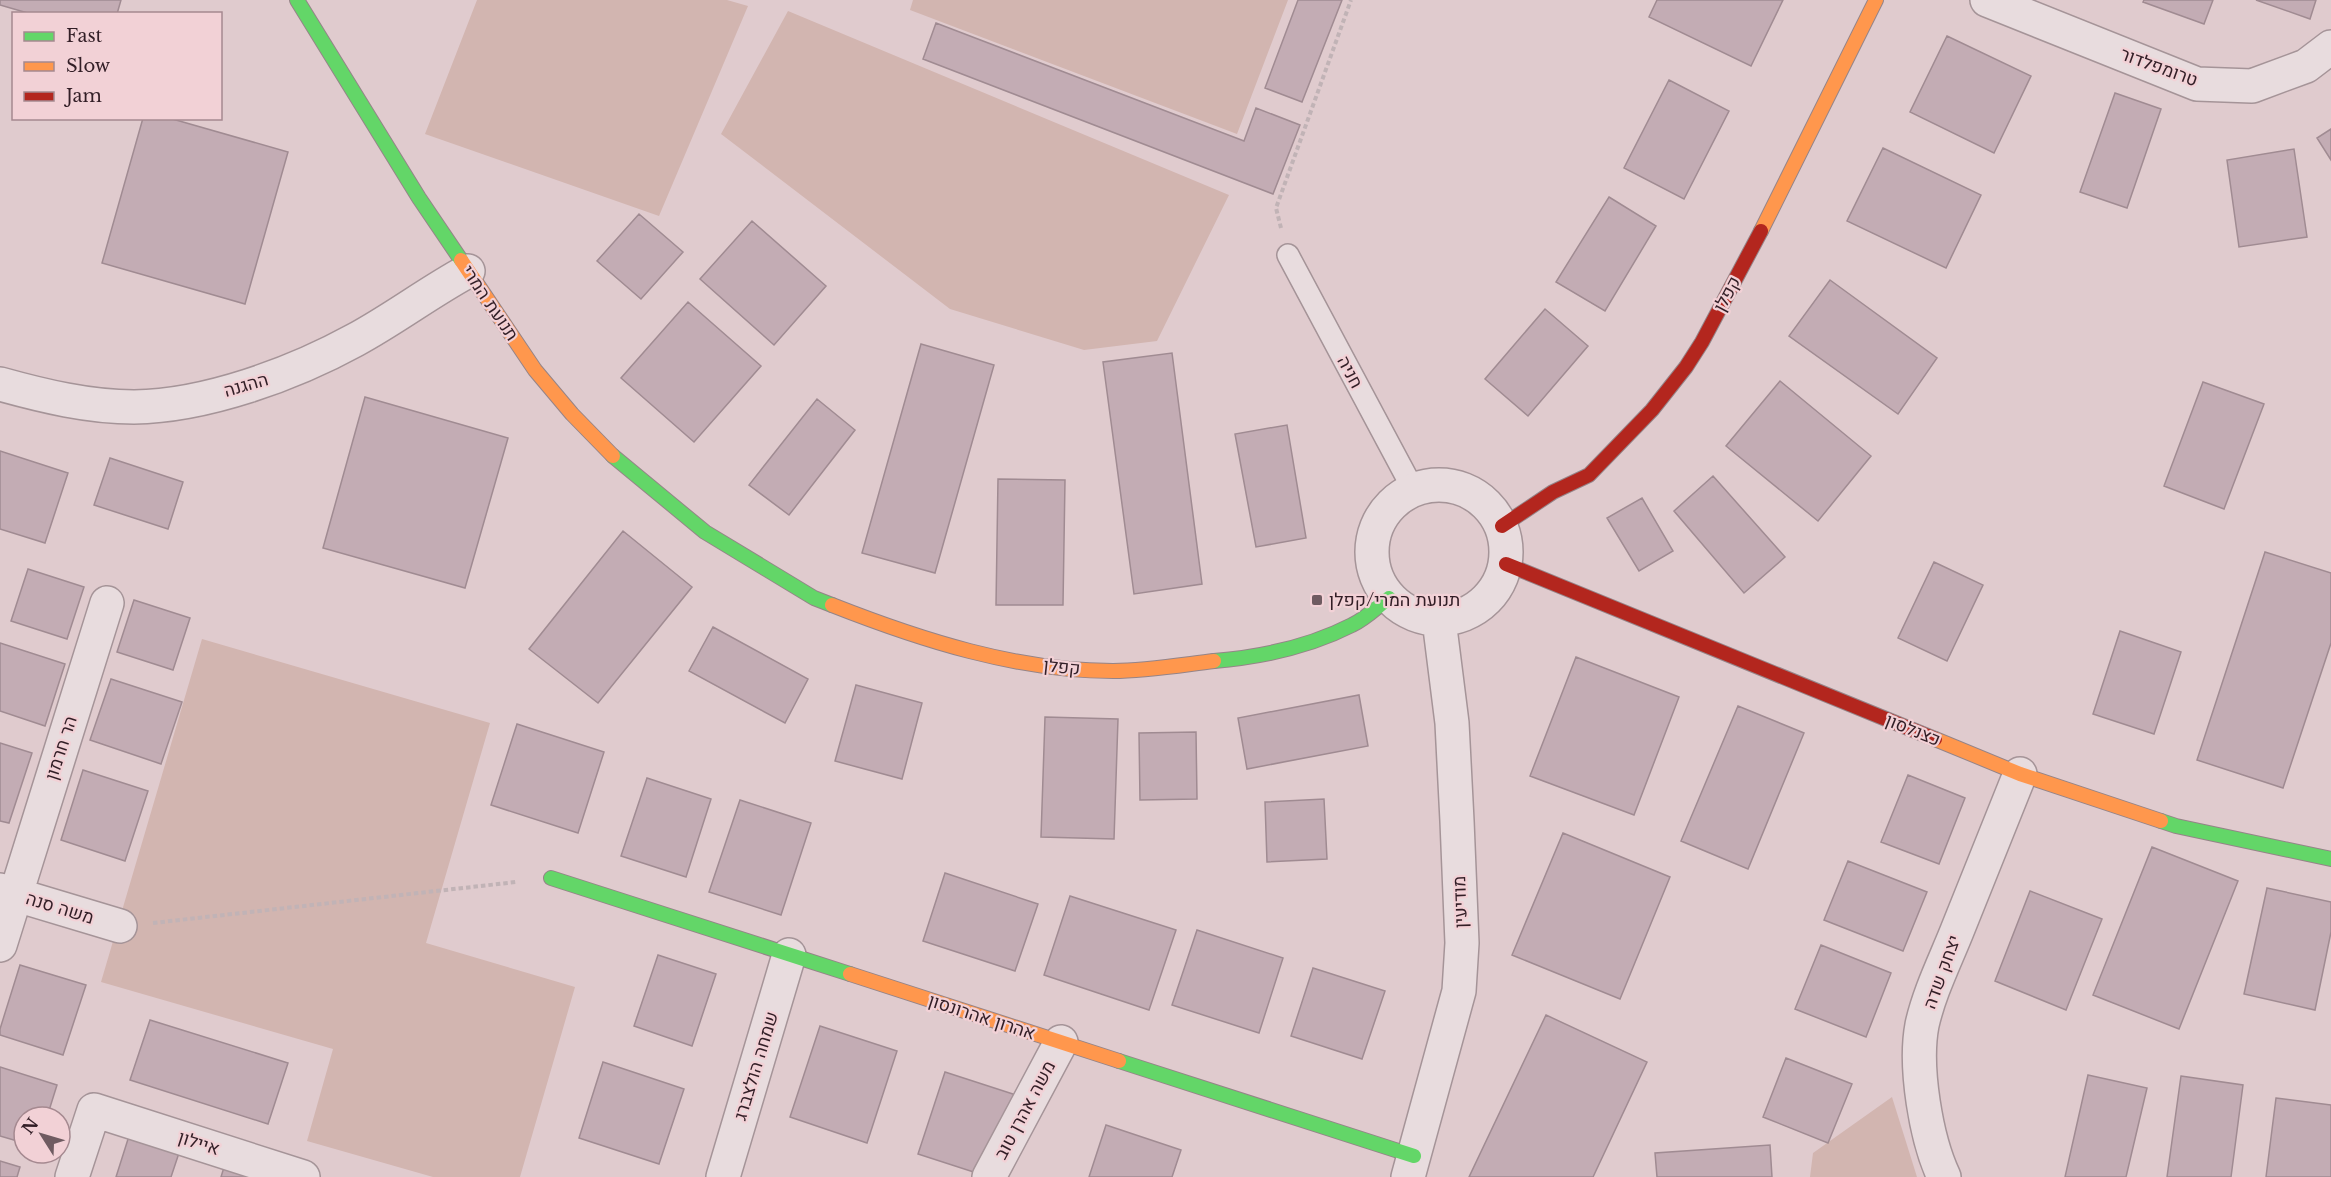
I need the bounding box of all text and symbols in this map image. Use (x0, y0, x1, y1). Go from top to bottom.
legend (12, 12, 222, 120)
text: Fast (66, 25, 103, 47)
street label: טרומפלדור (2117, 43, 2201, 91)
text: Slow (66, 55, 111, 77)
text: Jam (64, 85, 102, 107)
street label: תנועת המרי (457, 261, 523, 345)
street label: קפלן (1709, 273, 1745, 315)
street label: חניה (1332, 352, 1368, 392)
street label: ההגנה (221, 368, 271, 402)
place label: תנועת המרי/קפלן (1329, 589, 1460, 611)
marker: תנועת המרי/קפלן (1310, 593, 1324, 607)
street label: קפלן (1042, 654, 1082, 680)
street label: כצנלסון (1882, 709, 1944, 751)
street label: הר חרמון (40, 713, 82, 783)
street label: מודיעין (1448, 875, 1472, 929)
street label: משה סנה (23, 887, 97, 929)
street label: יצחק שדה (1919, 932, 1965, 1012)
street label: אהרון אהרונסון (926, 989, 1038, 1045)
street label: שמחה הולצברג (729, 1009, 783, 1123)
street label: משה אהרן טוב (990, 1057, 1060, 1163)
north arrow (12, 1105, 72, 1165)
text: N (18, 1114, 43, 1138)
street label: איילון (176, 1126, 222, 1160)

